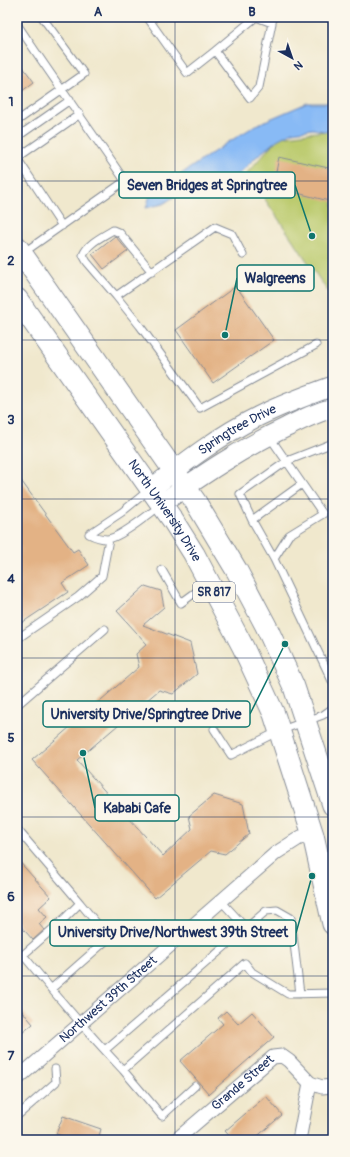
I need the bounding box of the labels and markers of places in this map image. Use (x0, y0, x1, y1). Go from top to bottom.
callout: Seven Bridges at Springtree (119, 172, 295, 198)
callout: Walgreens (237, 265, 314, 291)
callout: University Drive/Springtree Drive (43, 701, 250, 727)
callout: Kababi Cafe (95, 795, 179, 821)
callout: University Drive/Northwest 39th Street (50, 920, 296, 946)

